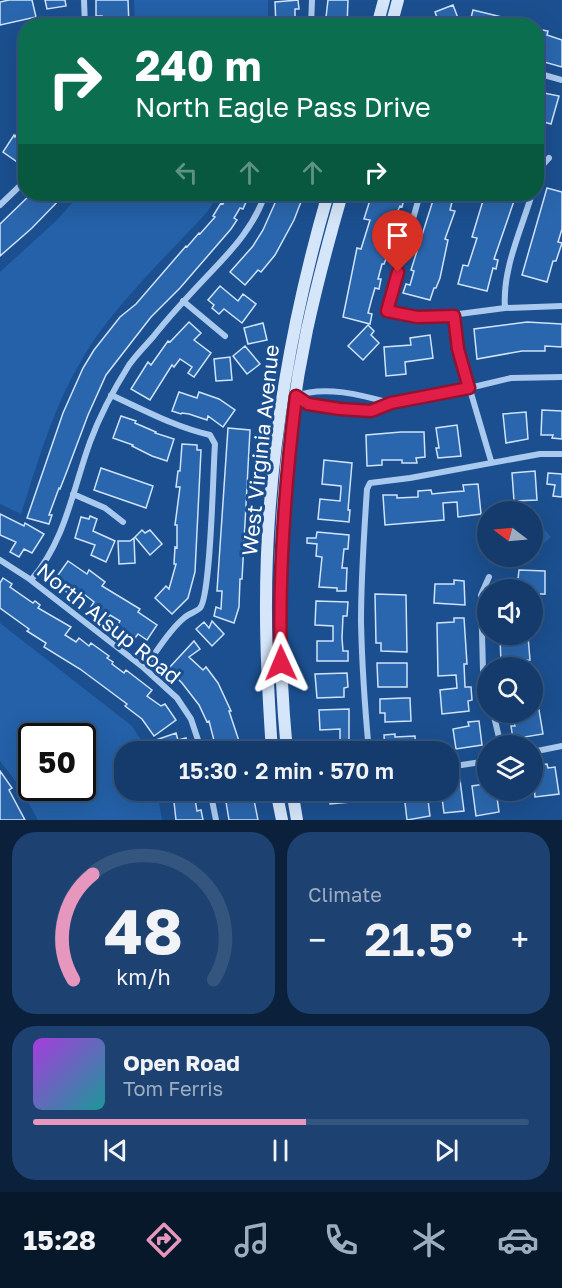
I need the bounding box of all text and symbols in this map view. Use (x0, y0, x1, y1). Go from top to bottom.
text: 240 m (135, 40, 261, 90)
icon: right (36, 42, 114, 120)
text: North Eagle Pass Drive (135, 91, 431, 123)
icon: left (170, 156, 203, 189)
icon: ahead (233, 156, 266, 189)
icon: ahead (296, 156, 329, 189)
icon: right (359, 156, 392, 189)
pin (372, 210, 423, 272)
icon: arrive (381, 219, 414, 252)
street label: West Virginia Avenue (236, 343, 284, 557)
north arrow (477, 501, 543, 567)
map controls (477, 501, 543, 801)
street label: North Alsup Road (32, 557, 186, 689)
button: sound (477, 579, 543, 645)
position arrow (249, 631, 313, 695)
button: search (477, 657, 543, 723)
speed limit sign: 50 (18, 723, 96, 801)
button: layers (477, 735, 543, 801)
text: 15:30 · 2 min · 570 m (179, 757, 394, 784)
text: Climate (308, 882, 382, 906)
text: 48 (104, 893, 183, 968)
text: 21.5° (364, 912, 473, 966)
text: − (308, 920, 326, 959)
text: + (511, 920, 529, 959)
text: km/h (116, 964, 171, 990)
text: Open Road (123, 1049, 240, 1076)
text: Tom Ferris (123, 1076, 223, 1100)
icon: previous (99, 1134, 132, 1167)
icon: pause (264, 1134, 297, 1167)
icon: next (430, 1134, 463, 1167)
icon: directions (143, 1219, 185, 1261)
icon: music (231, 1219, 273, 1261)
icon: phone (320, 1219, 362, 1261)
icon: climate (408, 1219, 450, 1261)
icon: car (497, 1219, 539, 1261)
text: 15:28 (23, 1224, 96, 1256)

